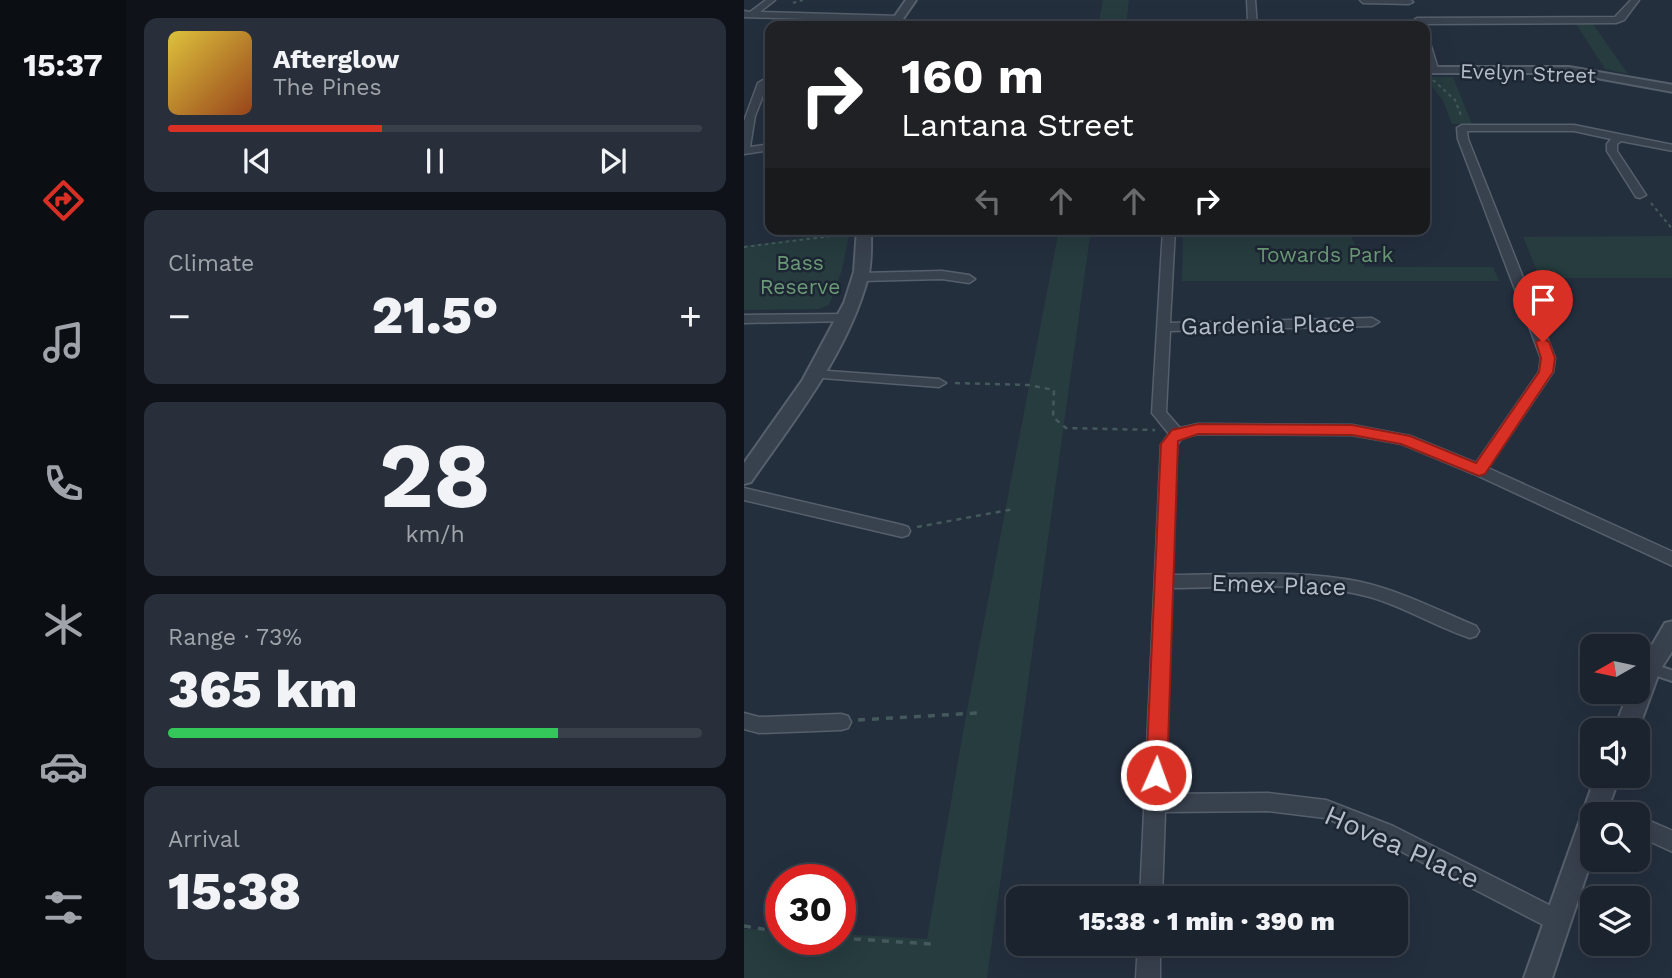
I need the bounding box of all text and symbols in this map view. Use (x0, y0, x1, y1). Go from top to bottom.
text: Afterglow (273, 44, 399, 74)
text: 15:37 (23, 46, 103, 84)
text: 160 m (901, 47, 1044, 105)
icon: right (786, 49, 877, 140)
street label: Evelyn Street (1460, 58, 1597, 88)
text: The Pines (273, 74, 382, 101)
text: Lantana Street (901, 106, 1134, 144)
icon: previous (238, 142, 276, 180)
icon: pause (416, 142, 454, 180)
icon: next (594, 142, 632, 180)
icon: directions (39, 176, 88, 225)
icon: left (969, 182, 1007, 220)
icon: ahead (1042, 182, 1080, 220)
icon: ahead (1115, 182, 1153, 220)
icon: right (1188, 182, 1226, 220)
park label: Towards Park (1257, 242, 1393, 267)
text: Climate (168, 250, 254, 277)
park label: Bass Reserve (760, 250, 840, 299)
pin (1513, 270, 1573, 342)
icon: arrive (1524, 281, 1562, 319)
text: 21.5° (372, 285, 498, 346)
text: − (168, 294, 191, 338)
text: + (679, 294, 702, 338)
street label: Gardenia Place (1180, 309, 1356, 341)
icon: music (39, 318, 88, 367)
text: 28 (379, 422, 491, 529)
icon: phone (39, 459, 88, 508)
text: km/h (405, 521, 465, 548)
street label: Emex Place (1211, 569, 1347, 601)
icon: climate (39, 600, 88, 649)
text: Range · 73% (168, 624, 302, 651)
north arrow (1580, 634, 1650, 704)
map controls (1580, 634, 1650, 956)
text: 365 km (168, 659, 358, 720)
button: sound (1580, 718, 1650, 788)
position arrow (1119, 738, 1193, 812)
icon: car (39, 742, 88, 791)
street label: Hovea Place (1319, 798, 1485, 896)
button: search (1580, 802, 1650, 872)
text: Arrival (168, 826, 240, 853)
text: 15:38 (168, 861, 301, 922)
speed limit sign: 30 (765, 864, 856, 955)
icon: filters (39, 883, 88, 932)
button: layers (1580, 886, 1650, 956)
text: 15:38 · 1 min · 390 m (1079, 906, 1335, 936)

